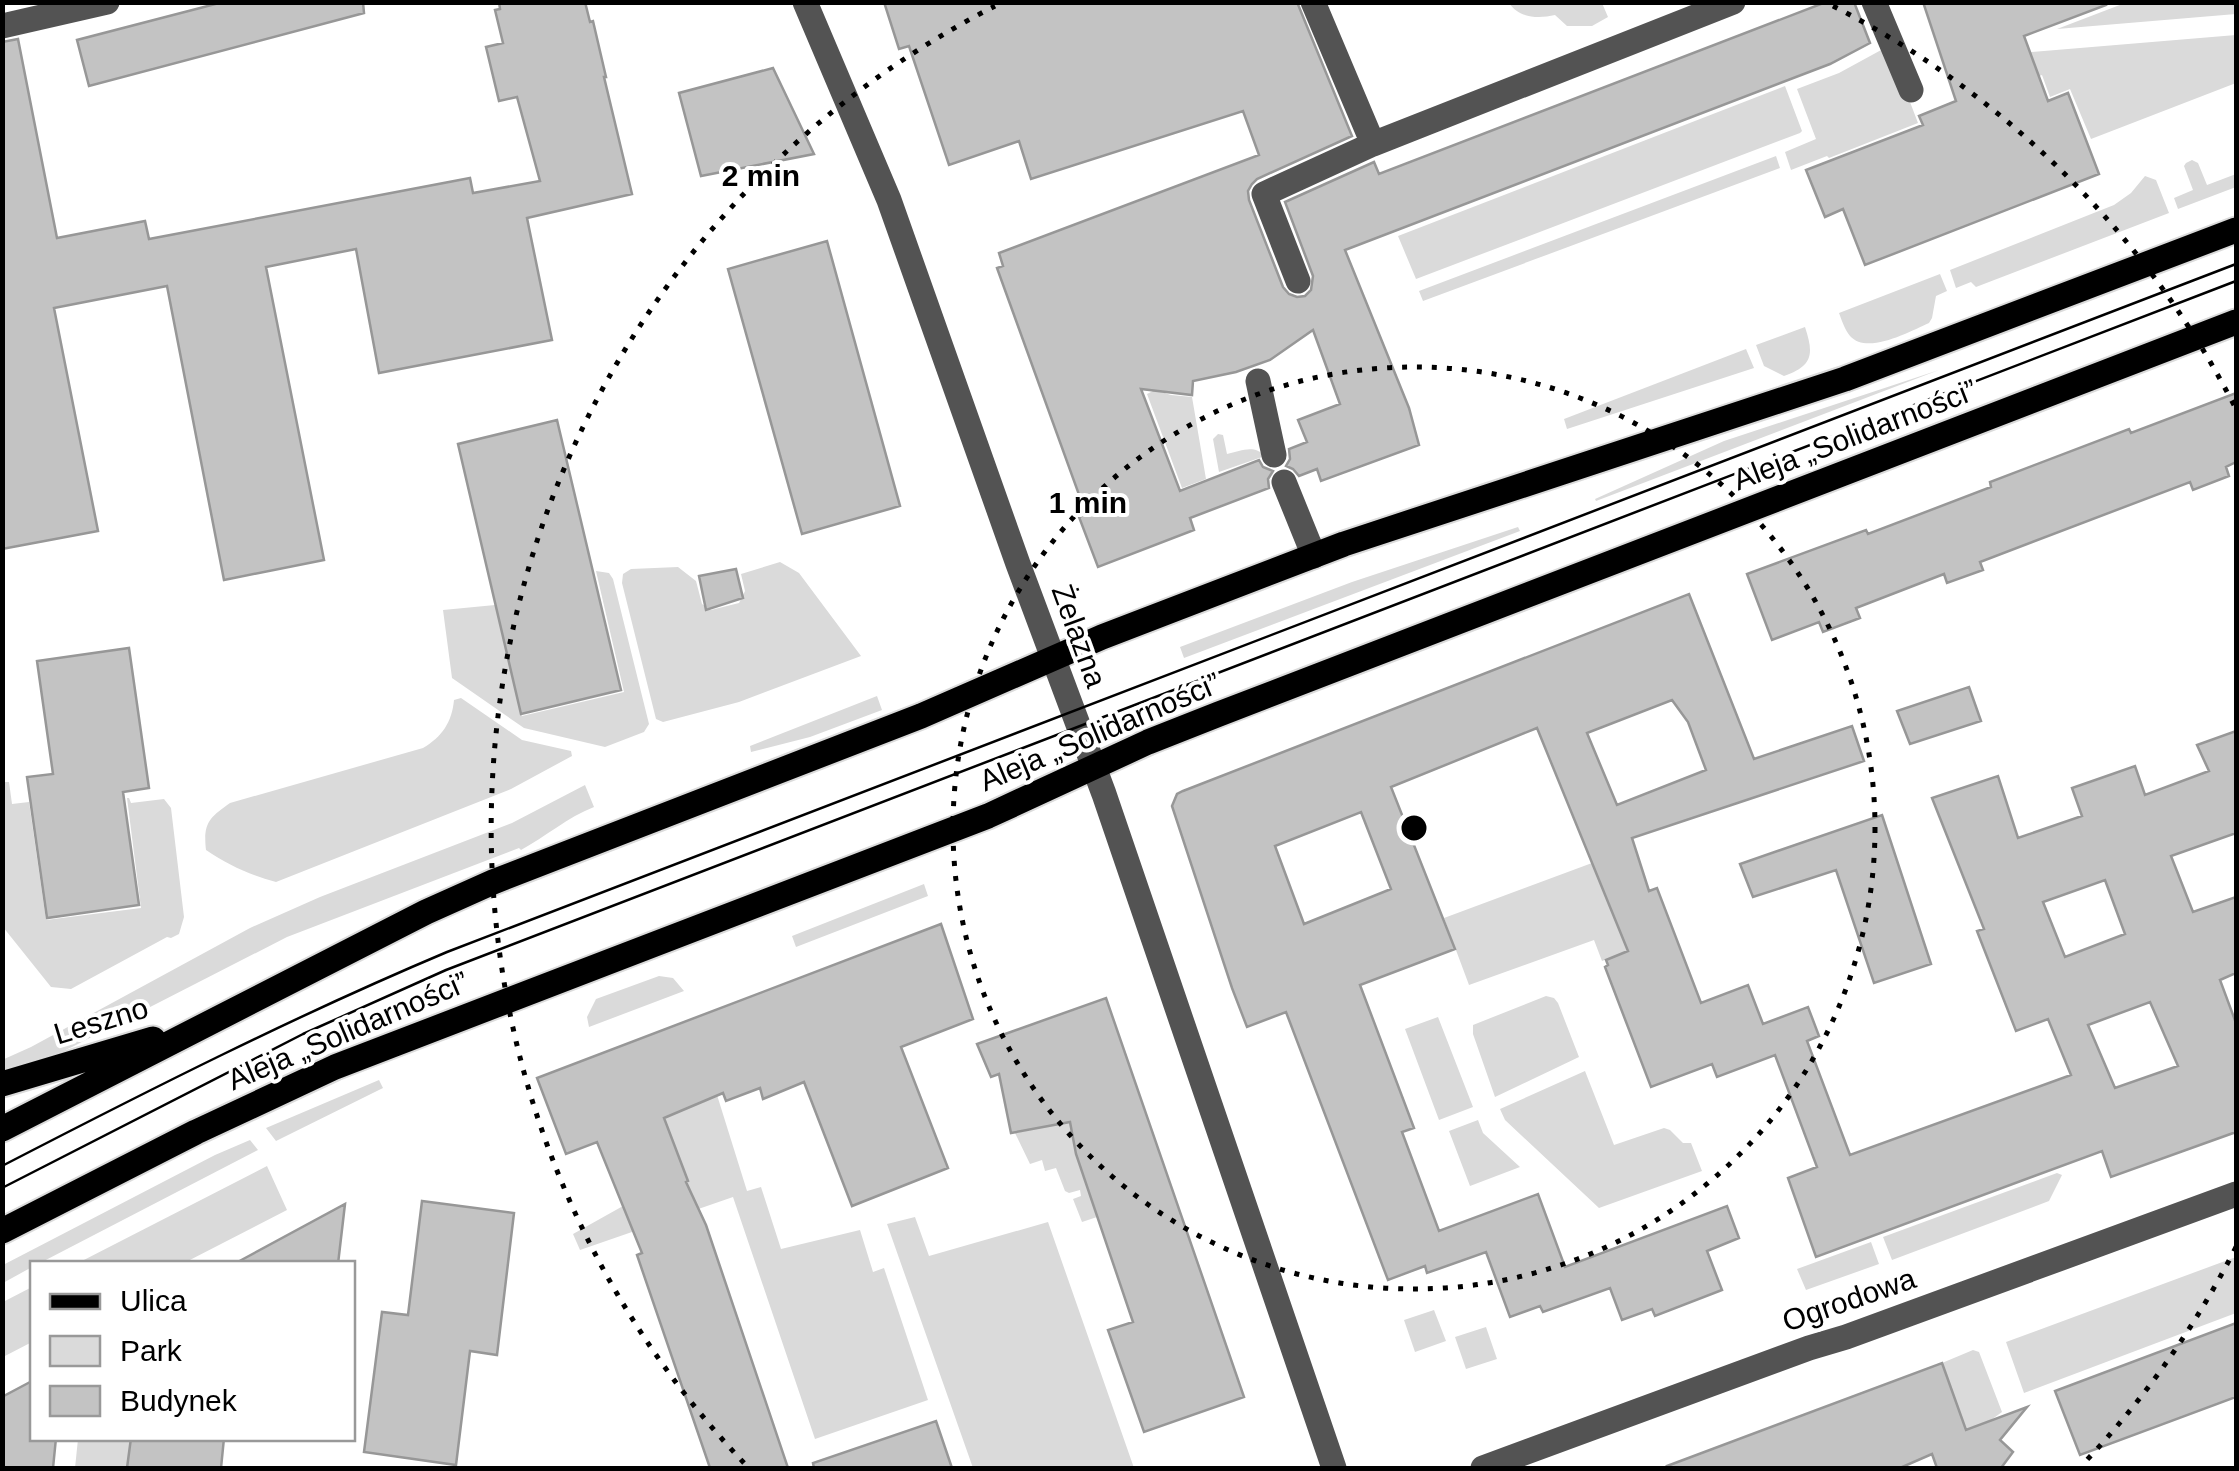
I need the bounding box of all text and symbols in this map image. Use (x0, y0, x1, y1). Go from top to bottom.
text: 2 min (722, 159, 800, 192)
street label: Aleja „Solidarności” (1728, 373, 1981, 496)
text: 1 min (1049, 486, 1127, 519)
street label: Żelazna (1046, 580, 1113, 692)
street label: Aleja „Solidarności” (974, 666, 1225, 797)
centre of rings (1396, 810, 1432, 846)
street label: Aleja „Solidarności” (222, 965, 473, 1096)
street label: Leszno (50, 991, 152, 1050)
legend (30, 1261, 355, 1441)
street label: Ogrodowa (1778, 1261, 1920, 1338)
text: Ulica (120, 1284, 187, 1317)
text: Park (120, 1334, 183, 1367)
text: Budynek (120, 1384, 238, 1417)

